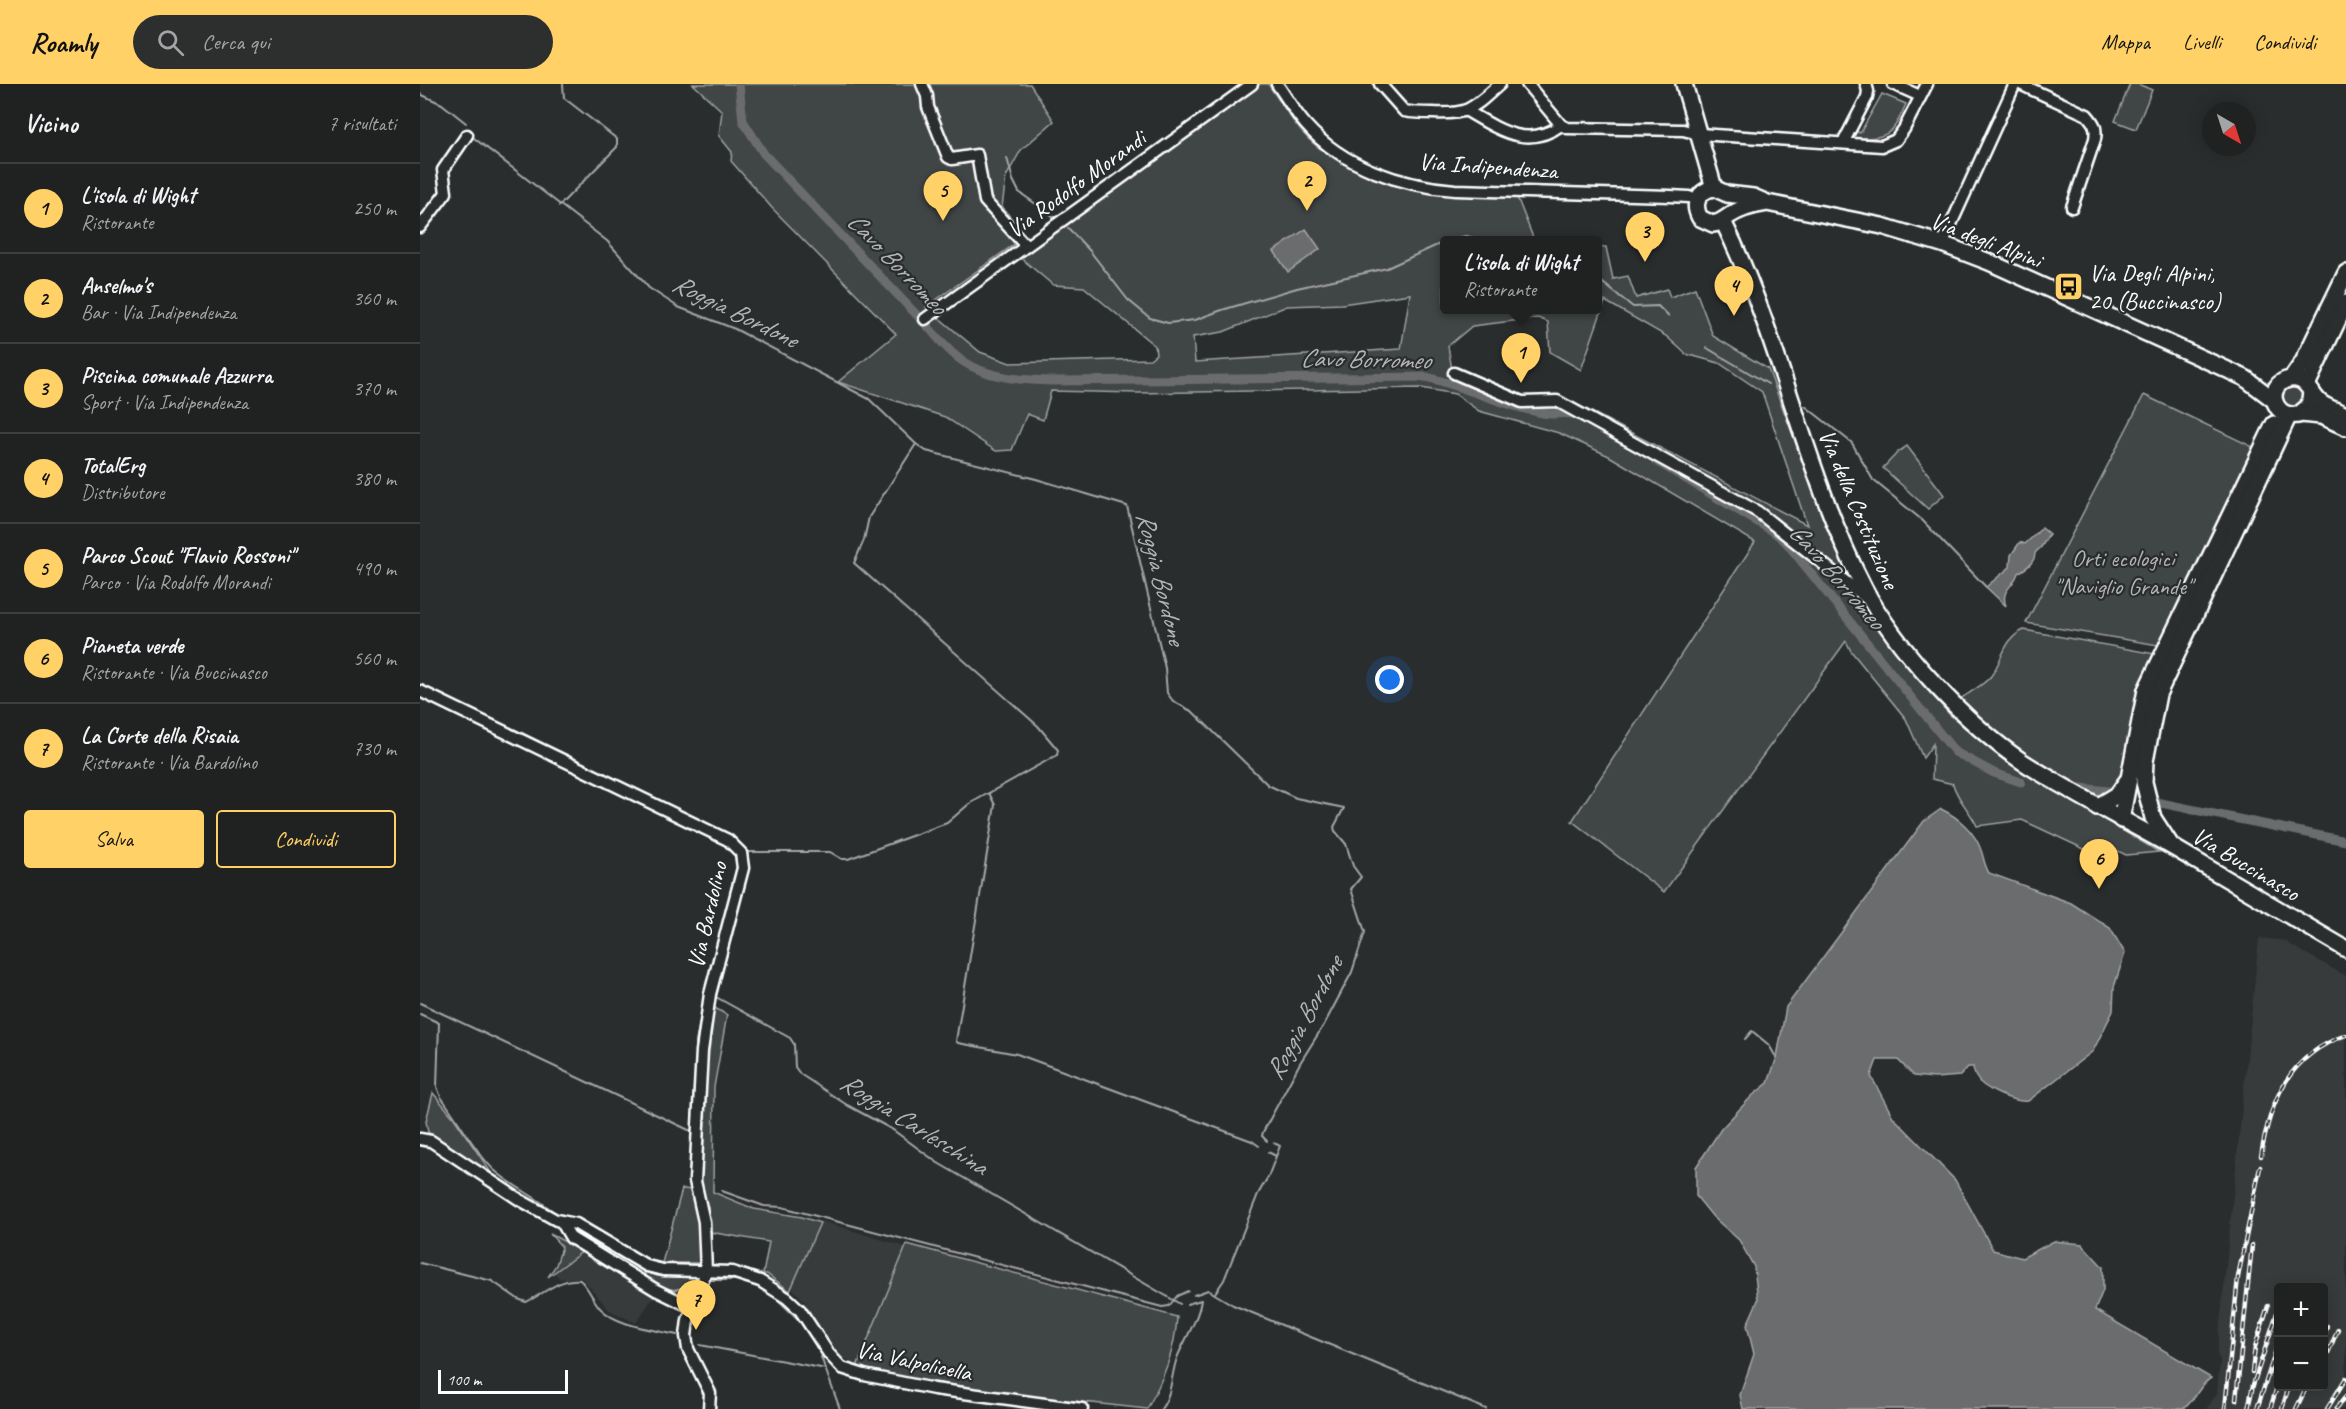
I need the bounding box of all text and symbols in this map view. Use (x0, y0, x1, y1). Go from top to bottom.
search box (133, 15, 553, 69)
text: Roamly (30, 25, 97, 60)
icon: search (154, 26, 187, 59)
text: Cerca qui (202, 28, 270, 56)
text: Mappa (2101, 29, 2150, 55)
text: Livelli (2183, 29, 2221, 55)
text: Condividi (2254, 29, 2316, 55)
north arrow (2202, 102, 2256, 156)
text: Vicino (24, 107, 78, 140)
text: 7 risultati (328, 111, 396, 136)
street label: Via Rodolfo Morandi (1001, 122, 1154, 245)
street label: Via Indipendenza (1418, 146, 1560, 186)
pin: 2 (1288, 162, 1326, 211)
pin: 5 (924, 172, 962, 221)
text: L'isola di Wight (81, 182, 196, 210)
text: 1 (39, 196, 48, 221)
text: 250 m (353, 196, 396, 221)
water label: Cavo Borromeo (840, 205, 957, 324)
street label: Via degli Alpini (1926, 205, 2049, 276)
text: Ristorante (81, 210, 154, 235)
pin: 3 (1626, 212, 1664, 262)
popup (1440, 236, 1602, 314)
text: L'isola di Wight (1464, 249, 1578, 277)
place label: Via Degli Alpini, 20 (Buccinasco) (2089, 258, 2222, 316)
pin: 4 (1714, 266, 1754, 316)
water label: Roggia Bordone (667, 267, 806, 357)
bus stop icon: Via Degli Alpini, 20 (Buccinasco) (2052, 271, 2084, 303)
text: Anselmo's (81, 272, 152, 300)
text: Ristorante (1464, 277, 1536, 302)
text: 2 (39, 286, 48, 311)
text: 360 m (353, 286, 396, 311)
text: Bar · Via Indipendenza (81, 300, 236, 325)
pin: 1 (1502, 334, 1540, 383)
water label: Cavo Borromeo (1300, 341, 1434, 377)
text: Piscina comunale Azzurra (81, 362, 272, 390)
text: 3 (39, 376, 48, 401)
text: 370 m (353, 376, 396, 401)
text: Sport · Via Indipendenza (81, 390, 248, 415)
street label: Via della Costituzione (1812, 425, 1907, 595)
text: TotalErg (81, 452, 145, 480)
text: 4 (39, 466, 48, 491)
text: 380 m (353, 466, 396, 491)
text: Distributore (81, 480, 164, 505)
water label: Roggia Bordone (1129, 509, 1194, 651)
water label: Cavo Borromeo (1782, 516, 1895, 639)
text: Parco Scout "Flavio Rossoni" (81, 542, 295, 570)
park label: Orti ecologici "Naviglio Grande" (2054, 543, 2197, 601)
text: 5 (39, 556, 48, 581)
text: 490 m (353, 556, 396, 581)
text: Parco · Via Rodolfo Morandi (81, 570, 270, 595)
text: Pianeta verde (81, 632, 183, 660)
text: 6 (39, 646, 48, 671)
text: 560 m (353, 646, 396, 671)
text: Ristorante · Via Buccinasco (81, 660, 267, 685)
your location (1375, 665, 1404, 694)
text: La Corte della Risaia (81, 722, 238, 750)
text: 7 (39, 736, 48, 761)
text: 730 m (353, 736, 396, 761)
text: Ristorante · Via Bardolino (81, 750, 257, 775)
button: Salva (24, 810, 204, 868)
button: Condividi (216, 810, 396, 868)
street label: Via Buccinasco (2187, 820, 2306, 908)
pin: 6 (2080, 840, 2118, 889)
street label: Via Bardolino (680, 857, 734, 971)
water label: Roggia Bordone (1258, 948, 1352, 1085)
water label: Roggia Carleschina (834, 1066, 996, 1184)
pin: 7 (676, 1280, 716, 1330)
map controls (2274, 1283, 2328, 1391)
button: + (2274, 1283, 2328, 1337)
street label: Via Valpolicella (853, 1334, 976, 1388)
button: − (2274, 1337, 2328, 1391)
scale bar (438, 1367, 568, 1394)
text: 100 m (447, 1370, 481, 1390)

